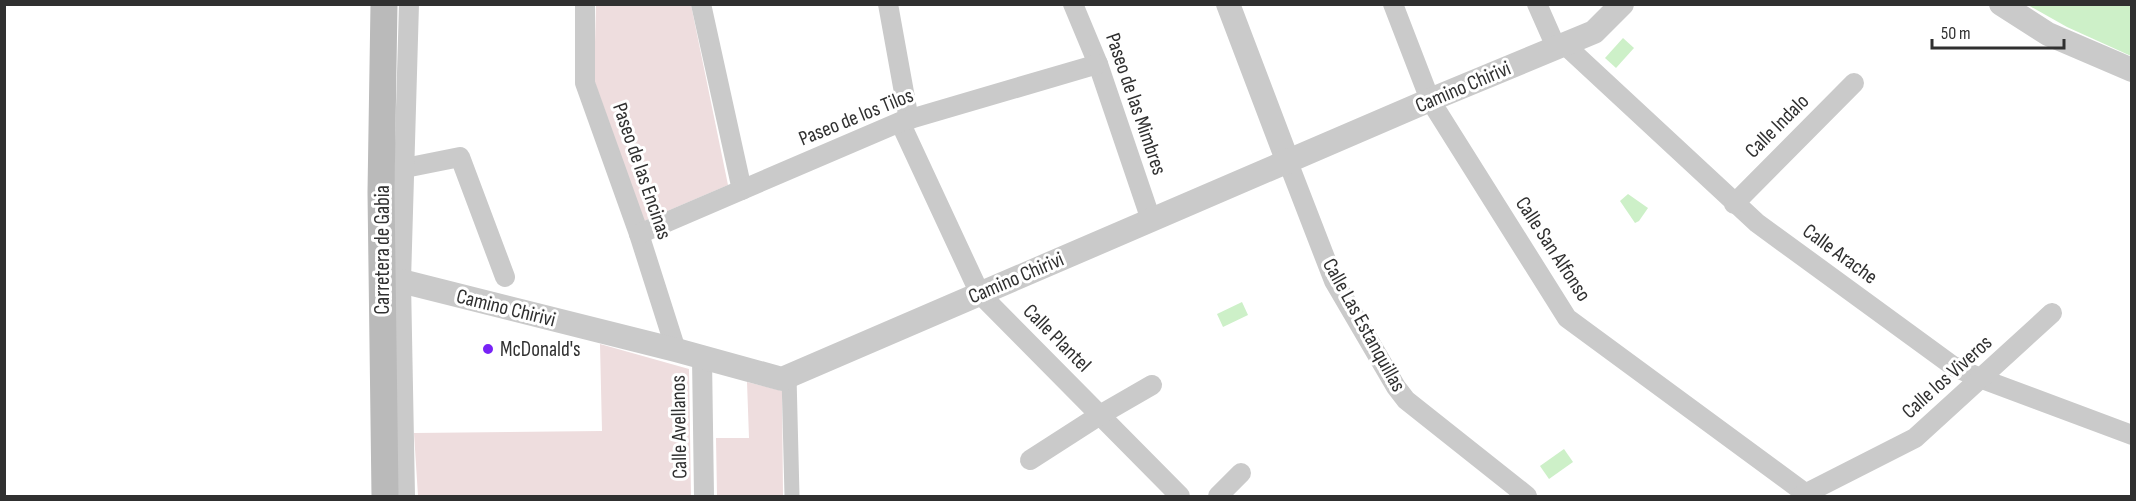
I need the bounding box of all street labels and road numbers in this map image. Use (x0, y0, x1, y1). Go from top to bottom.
street label: Paseo de las Mimbres (1100, 30, 1172, 178)
street label: Camino Chirivi (1411, 56, 1515, 118)
street label: Paseo de los Tilos (795, 83, 917, 151)
street label: Calle Indalo (1740, 89, 1814, 163)
street label: Paseo de las Encinas (607, 99, 677, 243)
street label: Carretera de Gabia (370, 185, 395, 315)
street label: Calle San Alfonso (1510, 192, 1596, 306)
street label: Calle Arache (1798, 218, 1882, 290)
street label: Camino Chirivi (964, 247, 1068, 309)
street label: Calle Las Estanquillas (1317, 254, 1411, 396)
street label: Camino Chirivi (454, 284, 558, 332)
street label: Calle Plantel (1018, 299, 1096, 377)
street label: Calle los Viveros (1897, 330, 1997, 424)
street label: Calle Avellanos (666, 375, 692, 479)

